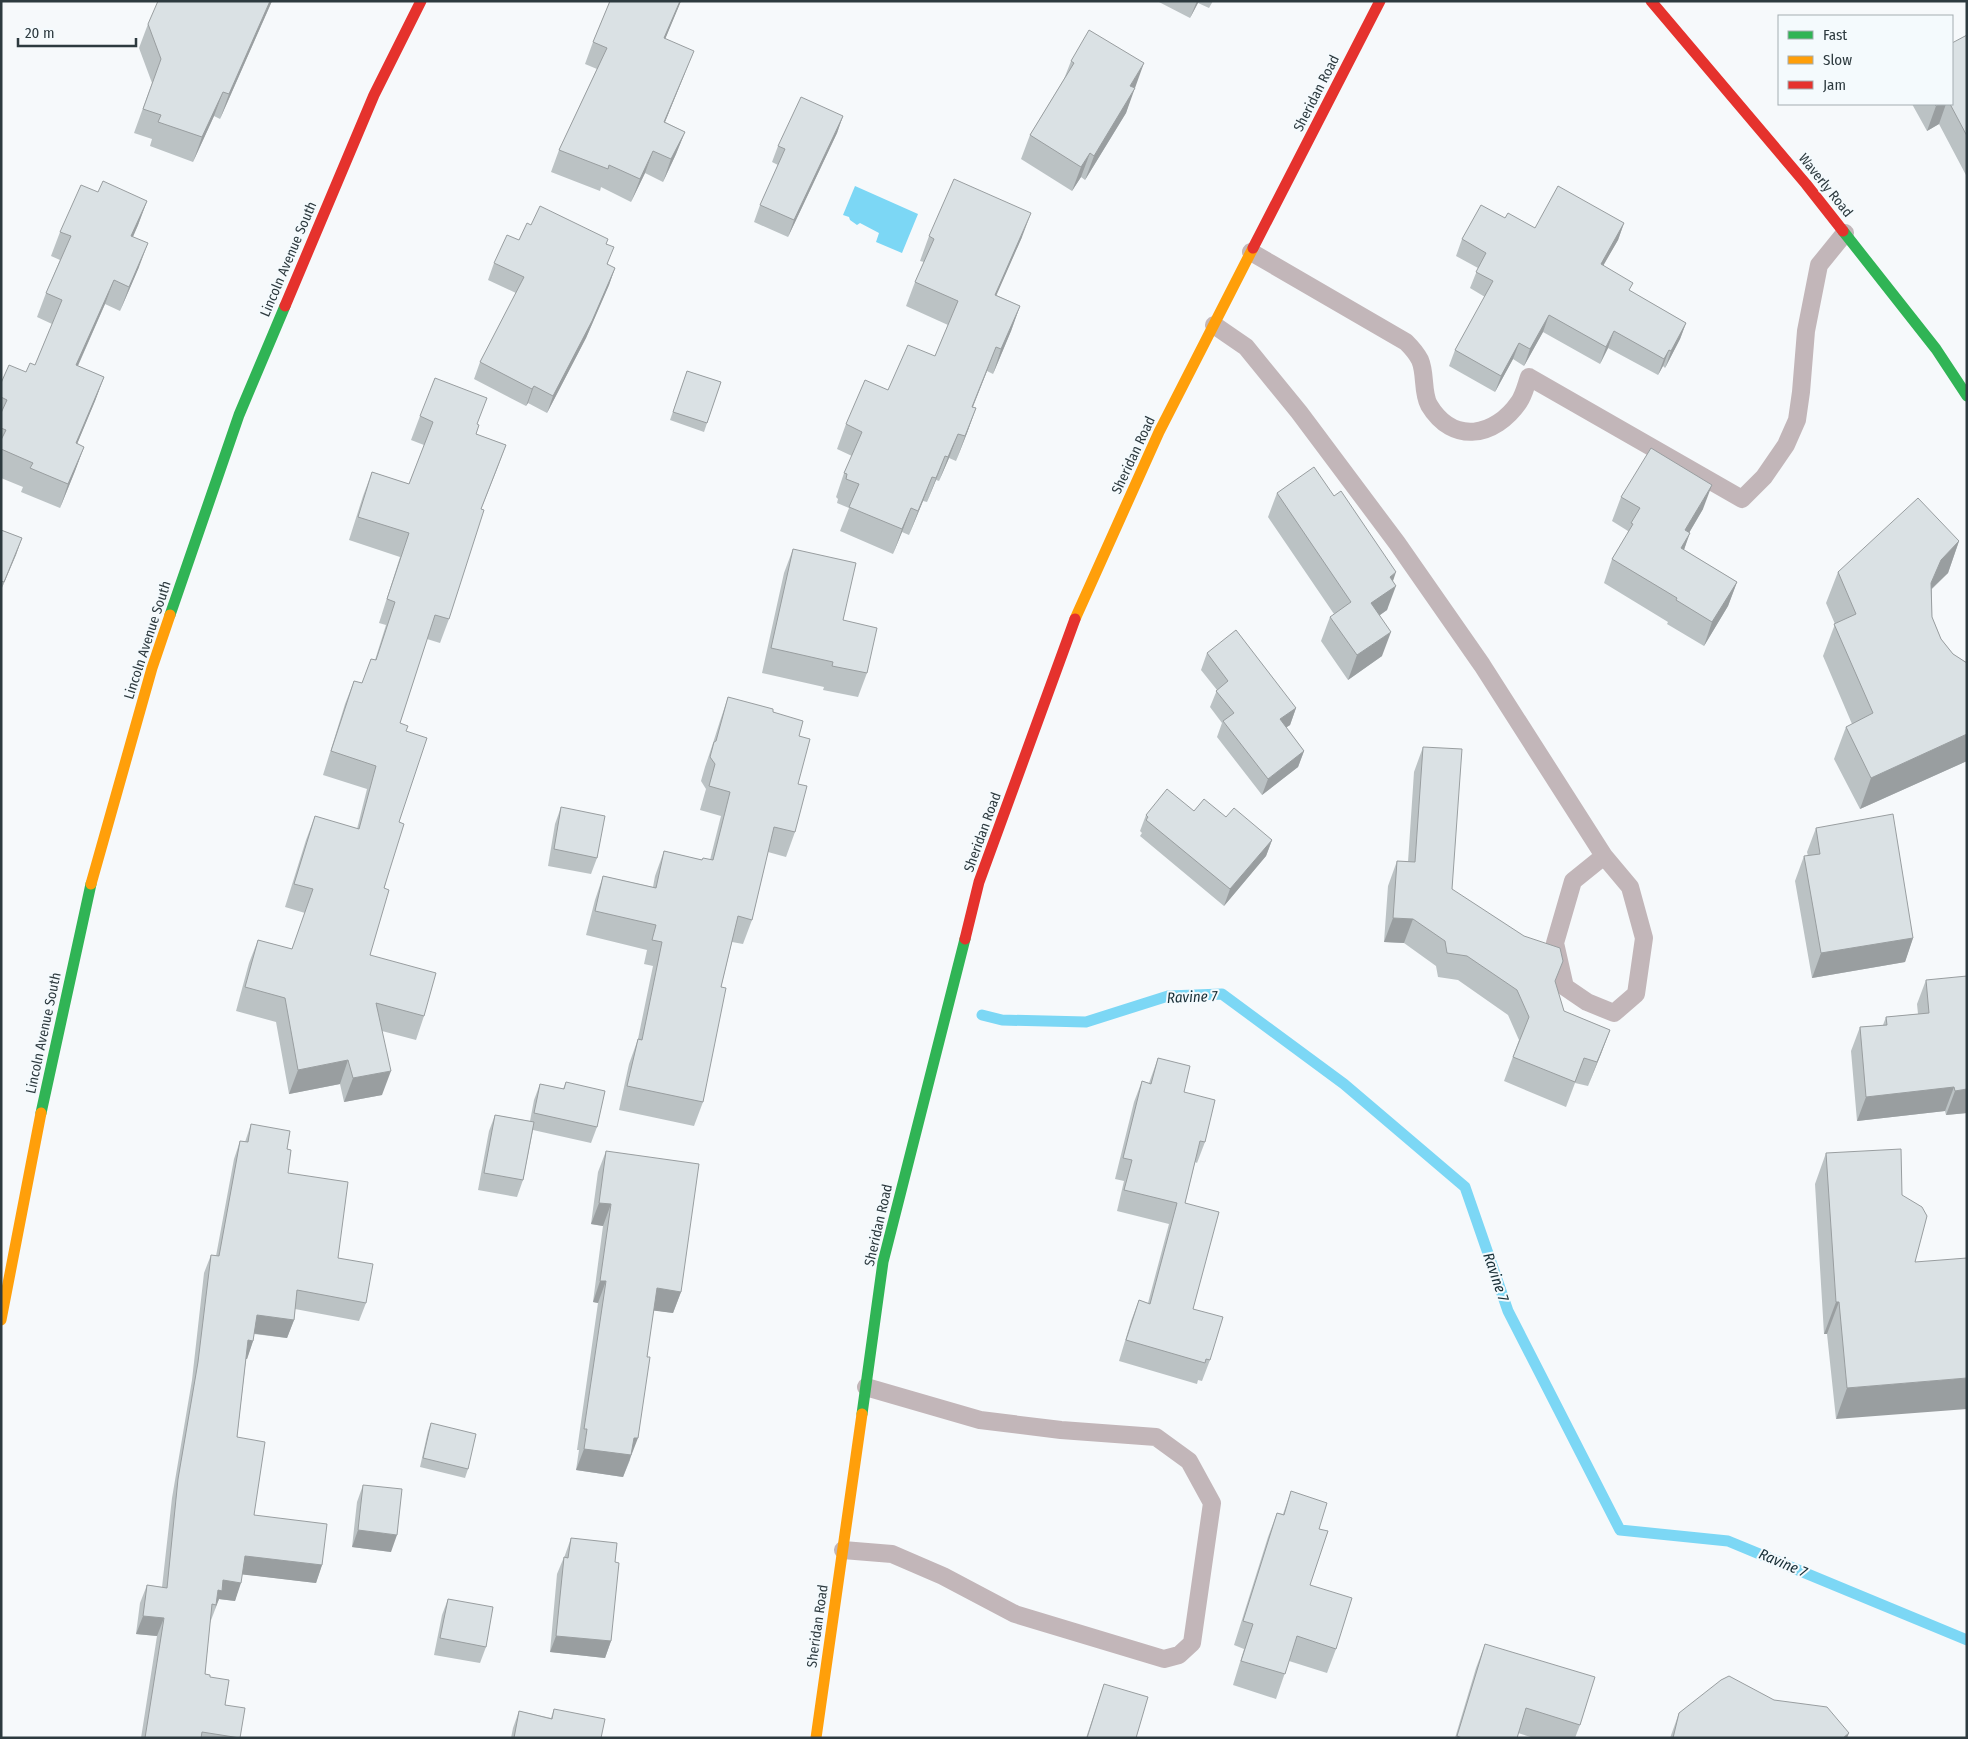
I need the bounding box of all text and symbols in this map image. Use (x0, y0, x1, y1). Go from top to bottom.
scale bar (18, 15, 135, 47)
legend (1778, 15, 1953, 105)
text: 20 m (25, 24, 55, 42)
text: Fast (1823, 26, 1847, 44)
text: Slow (1823, 51, 1852, 69)
street label: Sheridan Road (1290, 52, 1343, 134)
text: Jam (1823, 76, 1846, 94)
street label: Waverly Road (1795, 150, 1856, 221)
street label: Lincoln Avenue South (257, 199, 320, 319)
street label: Sheridan Road (1108, 414, 1159, 497)
street label: Lincoln Avenue South (120, 579, 175, 702)
street label: Sheridan Road (960, 790, 1005, 874)
street label: Lincoln Avenue South (22, 971, 65, 1095)
water label: Ravine 7 (1166, 987, 1219, 1007)
street label: Sheridan Road (861, 1182, 896, 1268)
water label: Ravine 7 (1479, 1250, 1513, 1305)
water label: Ravine 7 (1756, 1545, 1811, 1582)
street label: Sheridan Road (803, 1583, 832, 1669)

